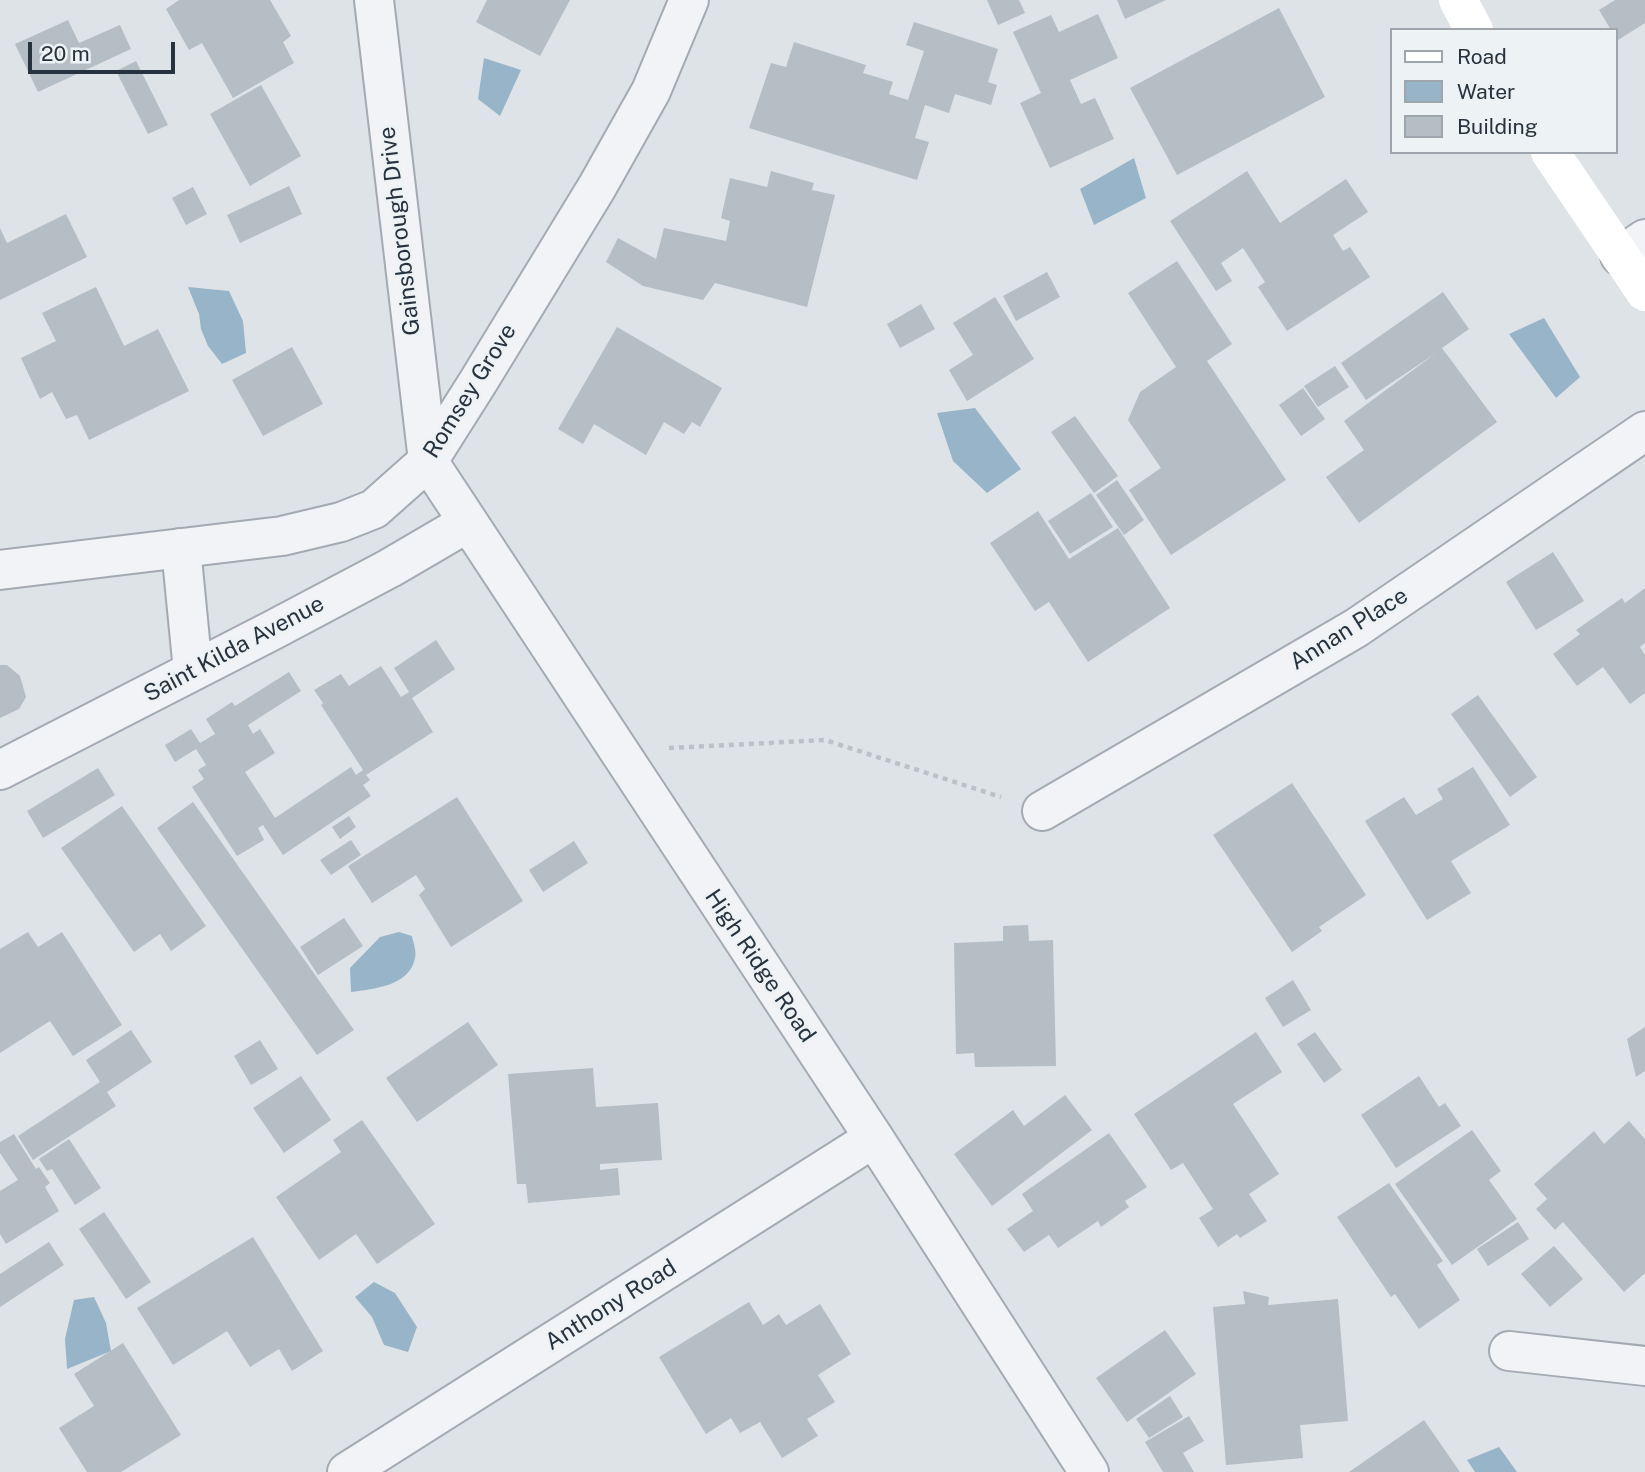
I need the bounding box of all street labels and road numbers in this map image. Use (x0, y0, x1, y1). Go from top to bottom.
street label: Gainsborough Drive (373, 125, 427, 337)
street label: Romsey Grove (418, 319, 522, 463)
street label: Annan Place (1285, 582, 1413, 676)
street label: Saint Kilda Avenue (139, 590, 329, 708)
street label: High Ridge Road (699, 884, 821, 1048)
street label: Anthony Road (540, 1254, 682, 1356)

